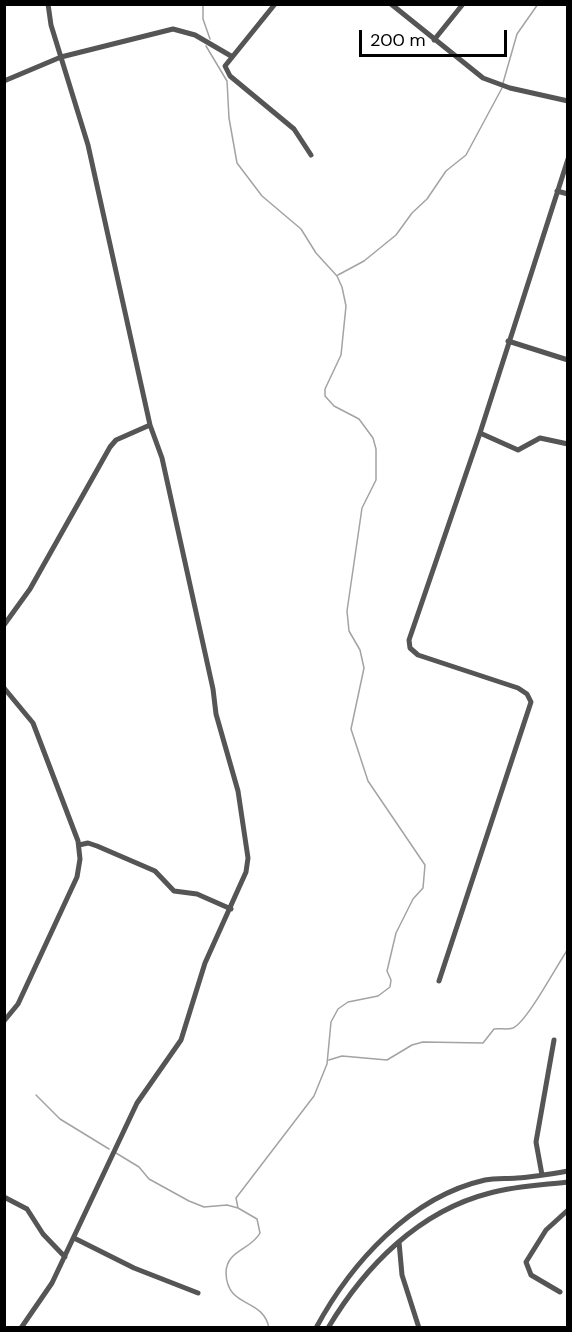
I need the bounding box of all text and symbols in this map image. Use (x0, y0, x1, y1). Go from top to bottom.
scale bar (362, 18, 510, 56)
text: 200 m (370, 28, 426, 52)

